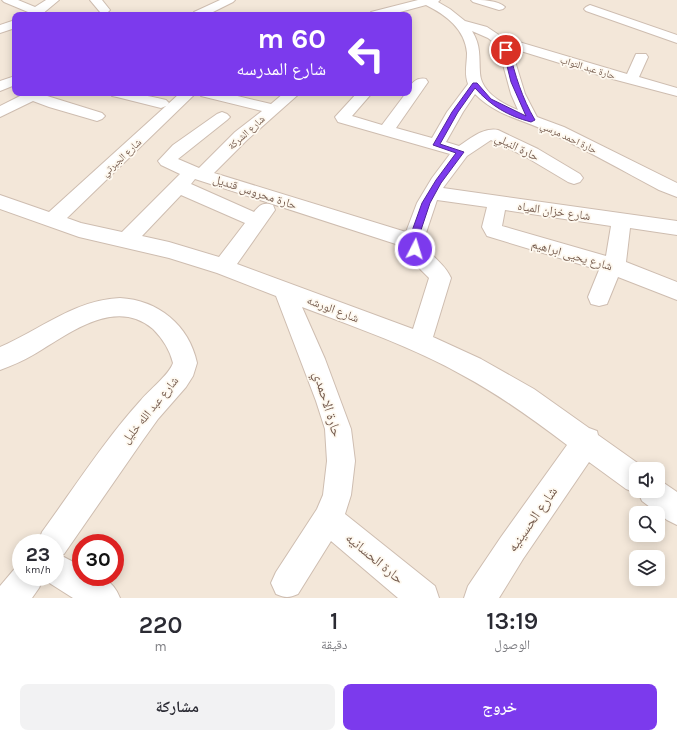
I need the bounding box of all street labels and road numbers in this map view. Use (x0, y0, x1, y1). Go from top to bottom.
street label: حارة عبد التواب (559, 54, 617, 82)
street label: شارع الشركة (226, 113, 268, 152)
street label: حارة احمد مرسي (538, 120, 599, 158)
street label: حارة النيلي (491, 130, 542, 167)
street label: شارع الجبرتي (99, 136, 145, 180)
street label: حارة محروس قنديل (211, 172, 299, 212)
street label: شارع خزان المياه (516, 199, 591, 224)
street label: شارع يحيى ابراهيم (530, 237, 614, 274)
street label: شارع الورشه (305, 293, 361, 326)
street label: حارة الاحمدي (307, 369, 346, 440)
street label: شارع عبد الله خليل (119, 374, 182, 447)
street label: شارع الحسينيه (504, 484, 562, 556)
street label: حارة الحسانيه (342, 529, 407, 588)

